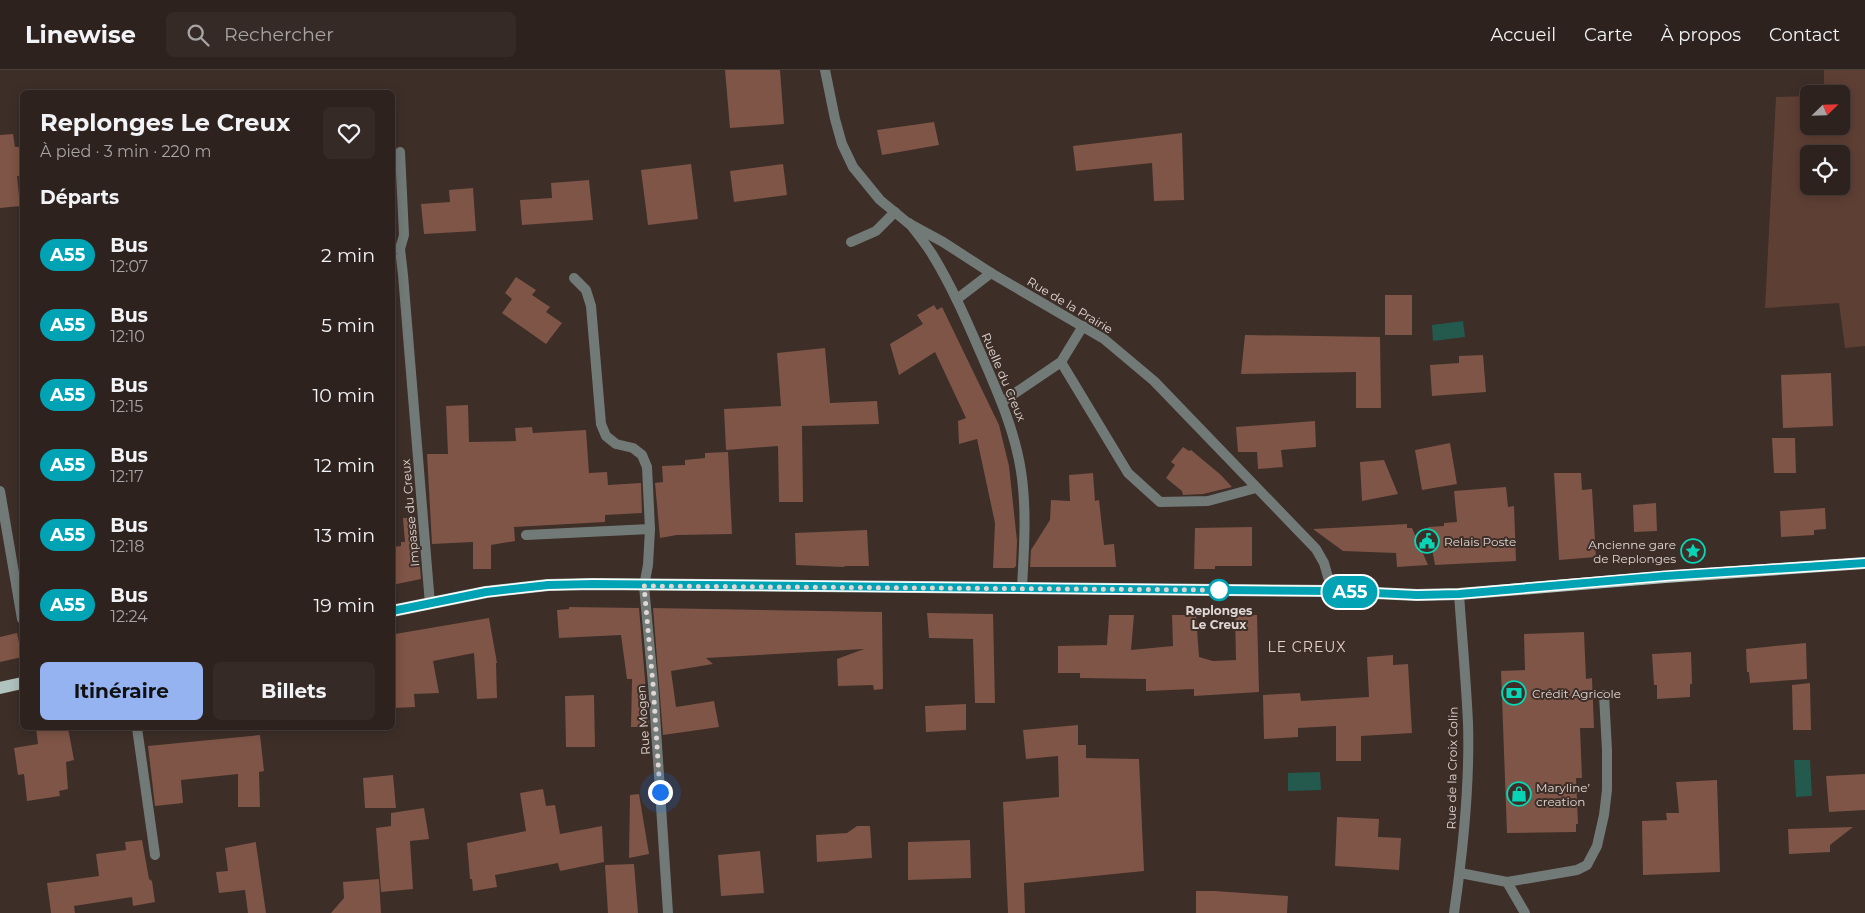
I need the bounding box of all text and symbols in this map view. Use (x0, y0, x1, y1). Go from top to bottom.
search box (166, 12, 516, 57)
text: Linewise (25, 20, 136, 49)
icon: search (184, 21, 212, 49)
text: Rechercher (224, 23, 334, 46)
text: Accueil (1491, 24, 1556, 46)
text: Carte (1584, 24, 1633, 46)
text: À propos (1661, 24, 1741, 46)
text: Contact (1769, 24, 1840, 46)
north arrow (1800, 85, 1850, 135)
map controls (1800, 85, 1850, 195)
button: heart (323, 107, 375, 159)
text: Replonges Le Creux (40, 108, 290, 137)
text: À pied · 3 min · 220 m (40, 142, 211, 161)
button: locate (1800, 145, 1850, 195)
text: Départs (40, 186, 119, 209)
text: Bus (110, 234, 148, 257)
text: A55 (50, 244, 85, 266)
text: 2 min (321, 244, 375, 267)
text: 12:07 (110, 257, 148, 276)
street label: Rue de la Prairie (1024, 274, 1116, 336)
text: Bus (110, 304, 148, 327)
text: A55 (50, 314, 85, 336)
text: 5 min (321, 314, 375, 337)
text: 12:10 (110, 327, 145, 346)
street label: Ruelle du Creux (979, 330, 1030, 424)
text: Bus (110, 374, 148, 397)
text: A55 (50, 384, 85, 406)
text: 10 min (312, 384, 375, 407)
text: 12:15 (110, 397, 143, 416)
text: Bus (110, 444, 148, 467)
text: A55 (50, 454, 85, 476)
text: 12 min (314, 454, 375, 477)
street label: Impasse du Creux (398, 458, 422, 567)
text: 12:17 (110, 467, 144, 486)
text: Bus (110, 514, 148, 537)
text: A55 (50, 524, 85, 546)
text: 13 min (314, 524, 375, 547)
public building icon: Relais Poste (1414, 528, 1440, 554)
place label: Relais Poste (1444, 534, 1516, 549)
text: 12:18 (110, 537, 144, 556)
place label: Ancienne gare de Replonges (1588, 537, 1676, 566)
place icon: Ancienne gare de Replonges (1680, 538, 1706, 564)
line badge: A55 (1321, 576, 1379, 608)
marker: Replonges Le Creux (1208, 579, 1230, 601)
text: A55 (1332, 581, 1368, 603)
text: Bus (110, 584, 148, 607)
text: A55 (50, 594, 85, 616)
text: 19 min (313, 594, 375, 617)
place label: Replonges Le Creux (1186, 603, 1253, 632)
text: 12:24 (110, 607, 148, 626)
district label: LE CREUX (1268, 638, 1346, 656)
button: Itinéraire (40, 662, 203, 720)
button: Billets (213, 662, 375, 720)
bank icon: Crédit Agricole (1501, 680, 1527, 706)
street label: Rue Mogen (633, 685, 653, 755)
place label: Crédit Agricole (1532, 686, 1621, 701)
street label: Rue de la Croix Colin (1443, 706, 1461, 830)
your location (648, 780, 673, 805)
place label: Maryline’ creation (1536, 780, 1590, 809)
shop icon: Maryline’ creation (1506, 781, 1532, 807)

